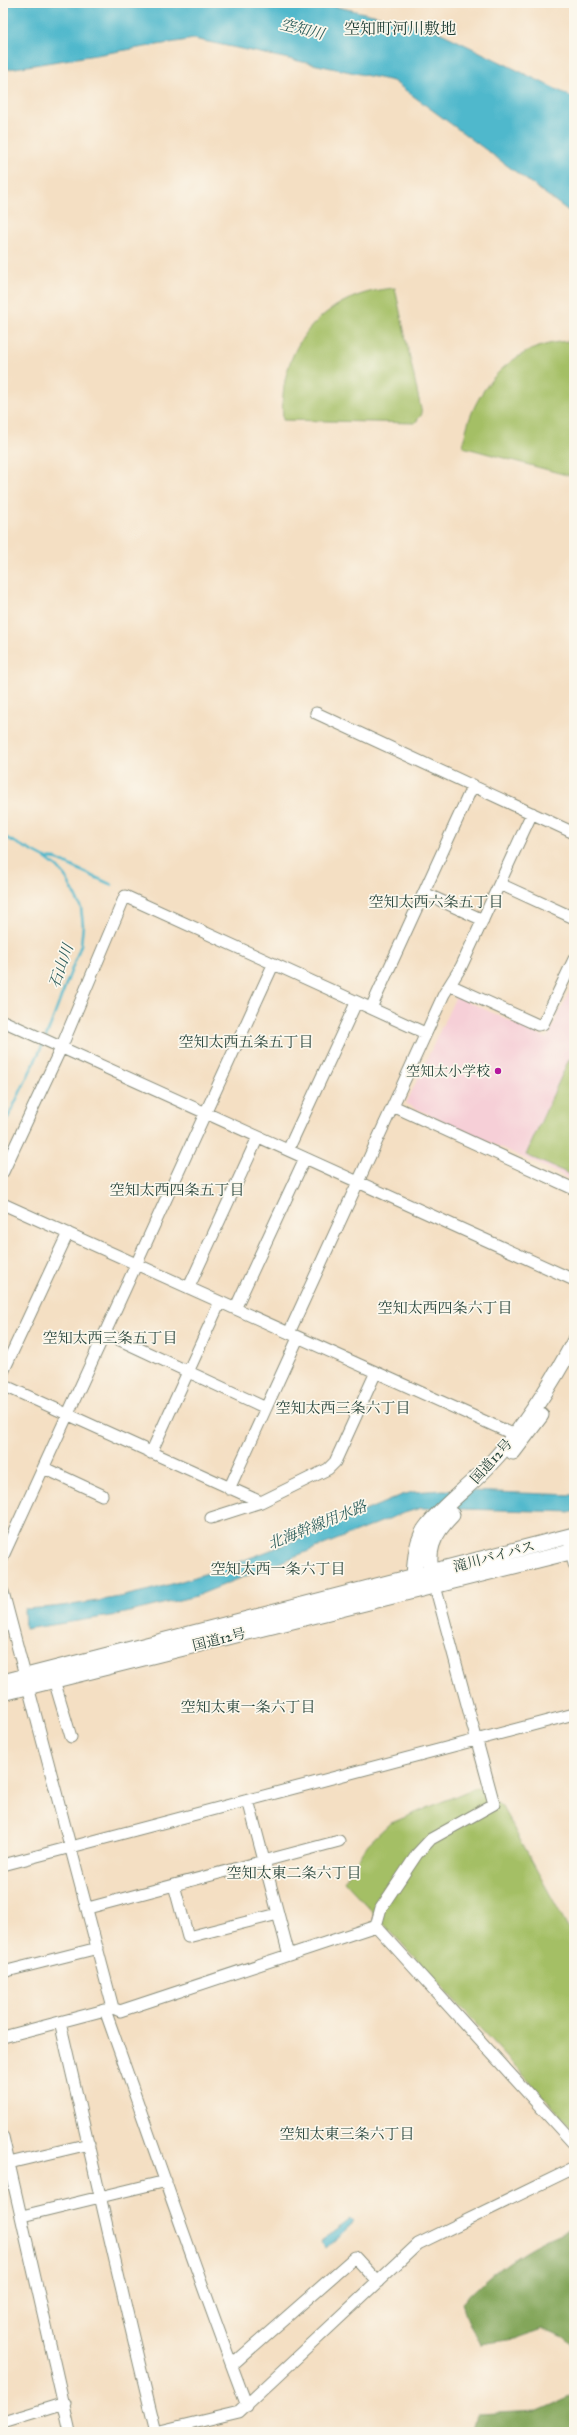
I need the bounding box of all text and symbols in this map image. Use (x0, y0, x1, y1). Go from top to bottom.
water label: 空知川 (278, 15, 328, 44)
district label: 空知町河川敷地 (344, 19, 456, 38)
district label: 空知太西六条五丁目 (368, 893, 504, 911)
water label: 石山川 (45, 940, 77, 990)
district label: 空知太西五条五丁目 (178, 1033, 314, 1051)
place label: 空知太小学校 (406, 1063, 490, 1080)
marker: 空知太小学校 (493, 1066, 503, 1076)
district label: 空知太西四条五丁目 (109, 1181, 245, 1199)
district label: 空知太西四条六丁目 (377, 1299, 513, 1317)
district label: 空知太西三条五丁目 (42, 1329, 178, 1347)
district label: 空知太西三条六丁目 (275, 1399, 411, 1417)
street label: 国道12号 (467, 1435, 516, 1487)
water label: 北海幹線用水路 (265, 1497, 370, 1553)
street label: 滝川バイパス (451, 1537, 537, 1576)
district label: 空知太西一条六丁目 (210, 1560, 346, 1578)
street label: 国道12号 (191, 1625, 248, 1654)
district label: 空知太東一条六丁目 (180, 1698, 316, 1716)
district label: 空知太東二条六丁目 (226, 1864, 362, 1882)
district label: 空知太東三条六丁目 (279, 2125, 415, 2143)

